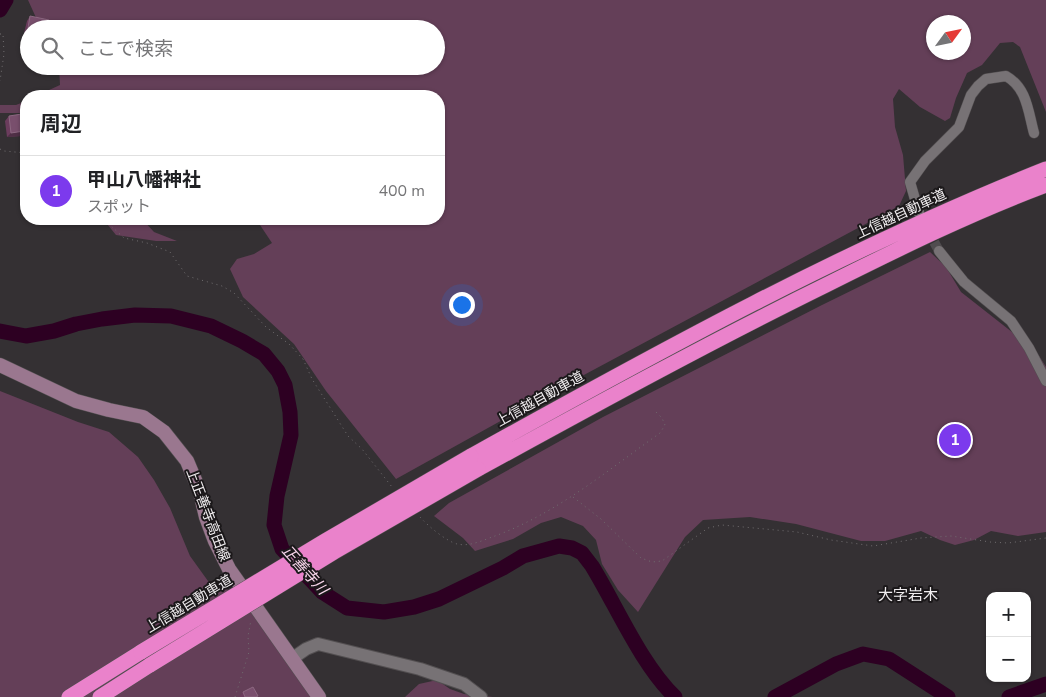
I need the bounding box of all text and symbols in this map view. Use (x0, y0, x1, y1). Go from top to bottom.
north arrow (926, 15, 971, 60)
search box (20, 20, 445, 75)
icon: search (38, 34, 66, 62)
text: ここで検索 (78, 36, 173, 62)
text: 周辺 (40, 110, 82, 138)
text: 甲山八幡神社 (87, 167, 201, 193)
text: 1 (51, 180, 61, 202)
text: 400 m (378, 180, 425, 202)
street label: 上信越自動車道 (853, 185, 949, 243)
text: スポット (87, 196, 151, 218)
your location (449, 292, 475, 318)
street label: 上信越自動車道 (493, 367, 587, 431)
pin: 1 (939, 421, 971, 459)
street label: 上正善寺高田線 (182, 466, 234, 564)
water label: 正善寺川 (277, 541, 334, 600)
street label: 上信越自動車道 (142, 571, 236, 637)
district label: 大字岩木 (878, 585, 938, 605)
map controls (986, 592, 1031, 682)
button: + (986, 592, 1031, 637)
button: − (986, 637, 1031, 682)

